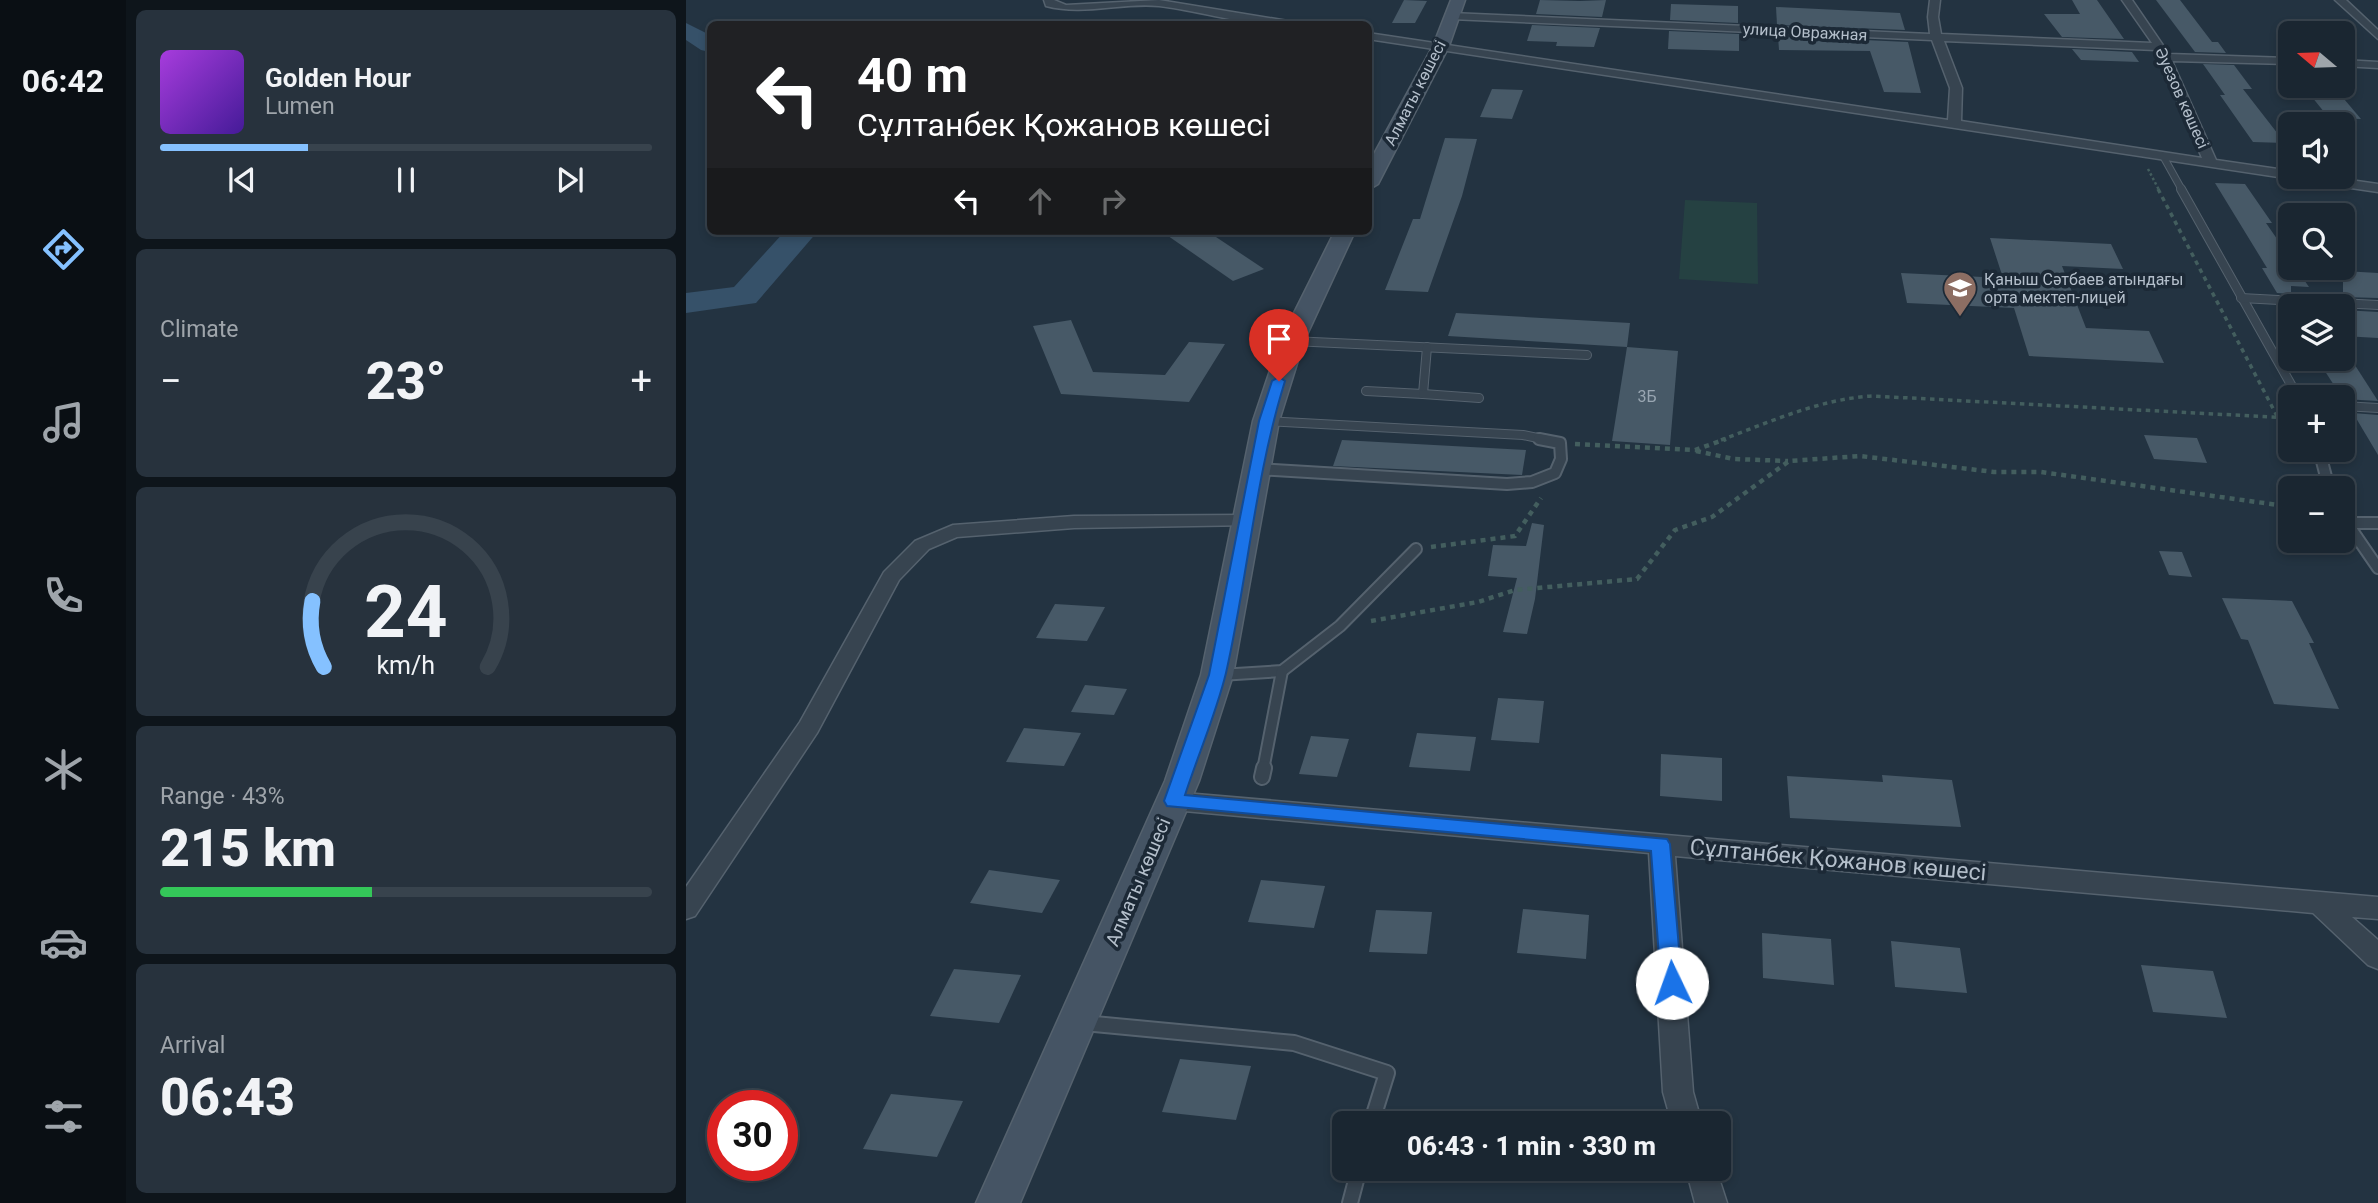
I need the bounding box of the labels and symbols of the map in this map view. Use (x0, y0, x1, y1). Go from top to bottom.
street label: улица Овражная (1742, 19, 1868, 45)
north arrow (2278, 21, 2356, 98)
street label: Алматы көшесі (1380, 37, 1450, 149)
street label: Әуезов көшесі (2151, 44, 2213, 152)
school or university icon: Қаныш Сәтбаев атындағы орта мектеп-лицей (1941, 269, 1979, 318)
place label: Қаныш Сәтбаев атындағы орта мектеп-лицей (1984, 270, 2184, 307)
pin (1249, 309, 1309, 381)
house number: 3Б (1637, 387, 1657, 406)
street label: Алматы көшесі (1101, 814, 1175, 950)
street label: Сұлтанбек Қожанов көшесі (1689, 834, 1987, 886)
position arrow (1635, 946, 1709, 1020)
speed limit sign: 30 (707, 1090, 798, 1181)

